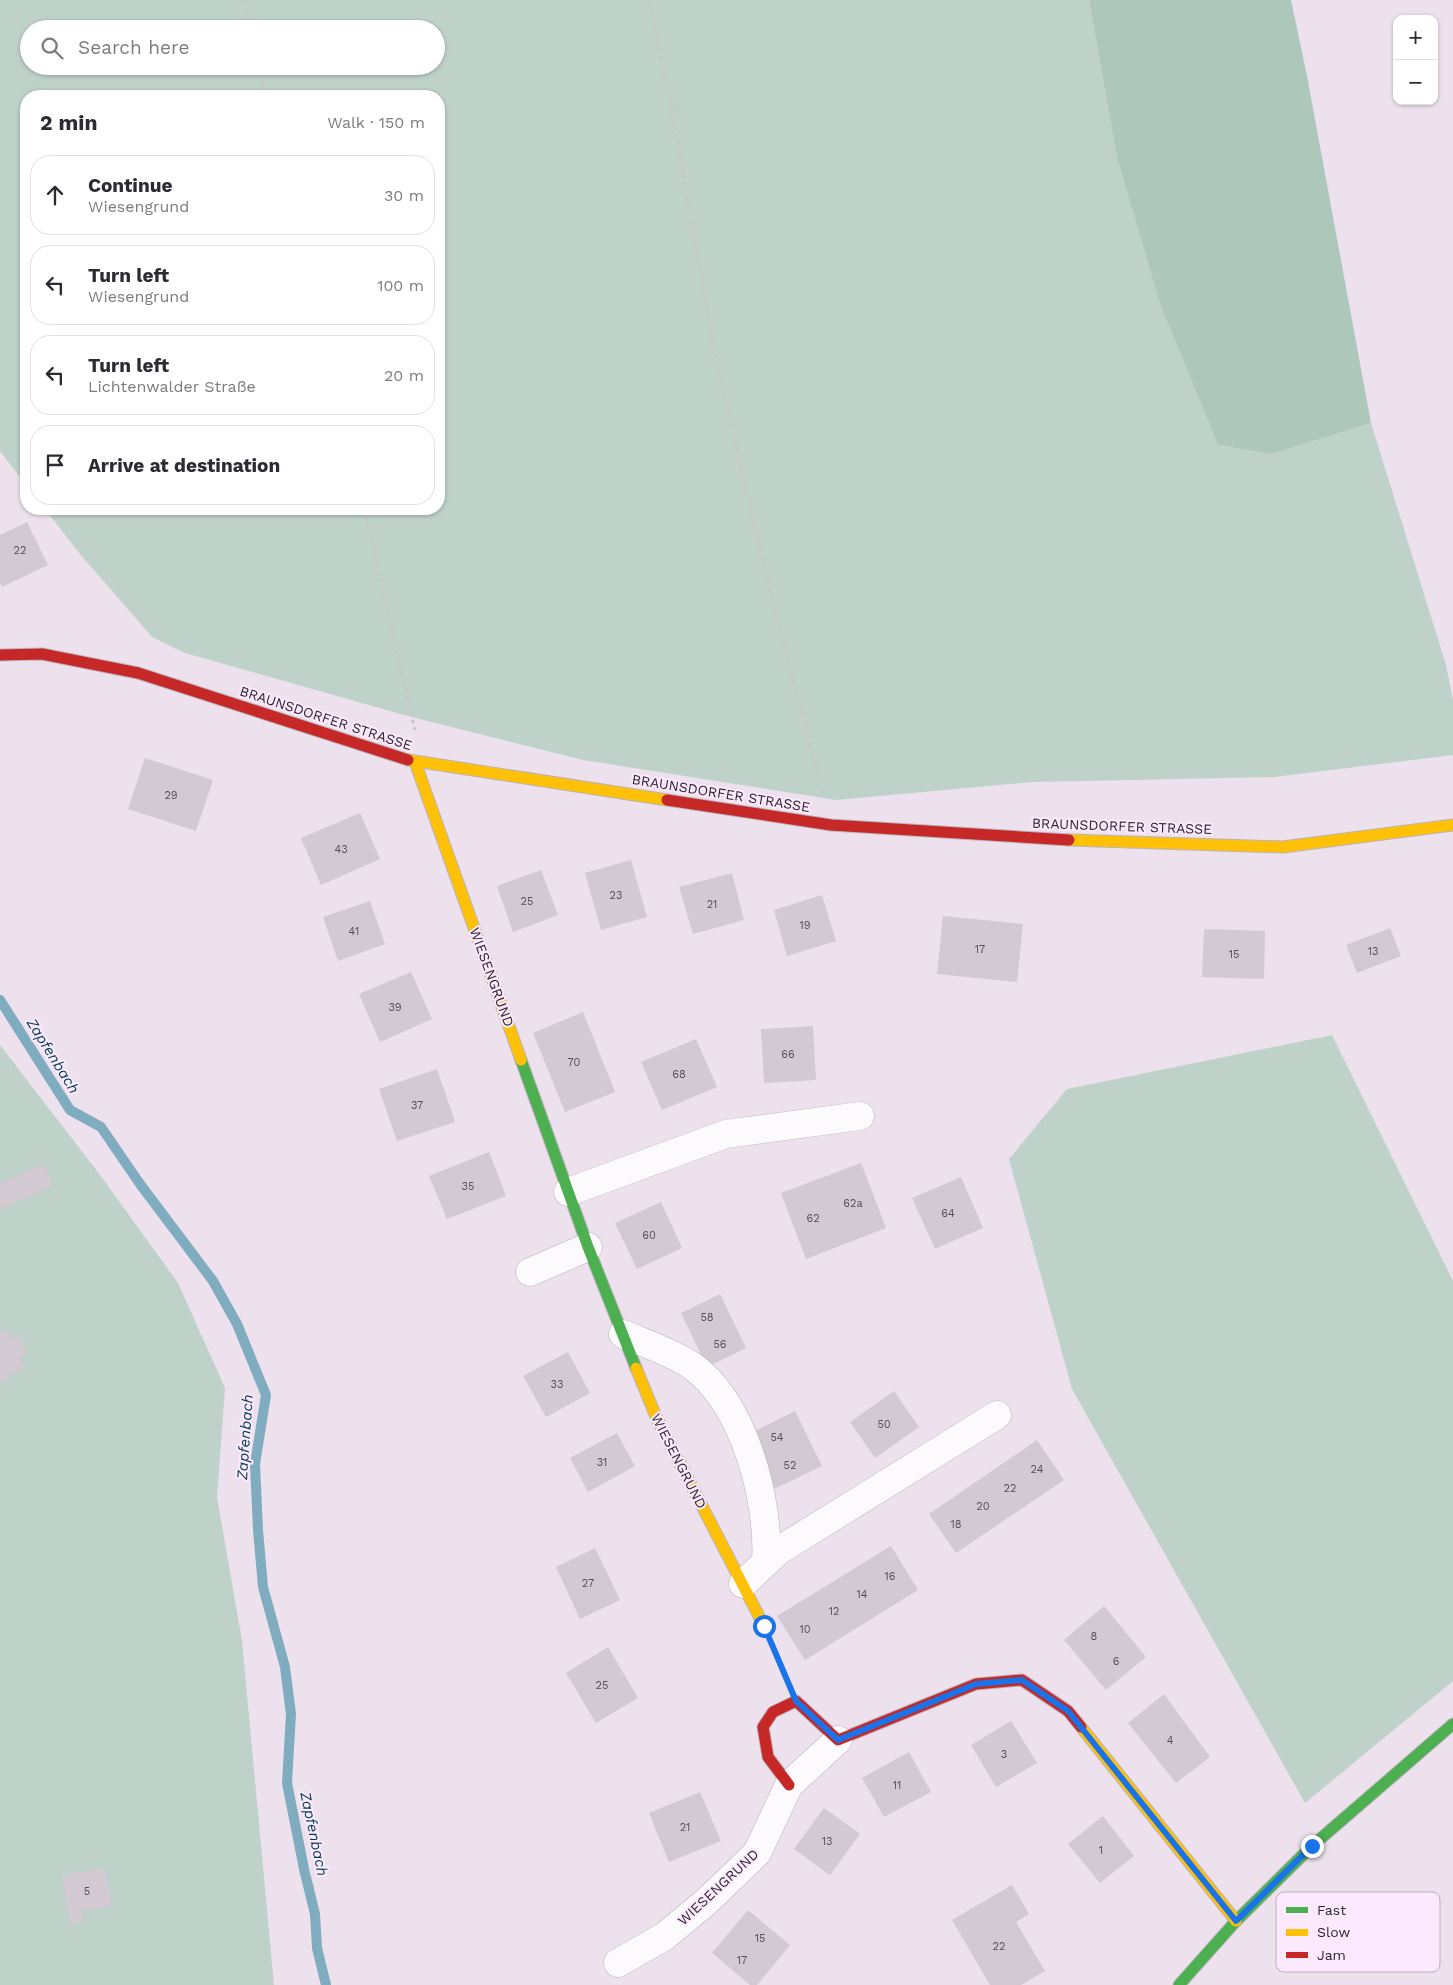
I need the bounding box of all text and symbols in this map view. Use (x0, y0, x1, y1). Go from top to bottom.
map controls (1393, 15, 1438, 105)
button: + (1393, 15, 1438, 60)
search box (20, 20, 445, 75)
icon: search (38, 34, 66, 62)
text: Search here (78, 36, 189, 59)
button: − (1393, 60, 1438, 105)
text: 2 min (40, 110, 97, 135)
text: Walk · 150 m (327, 113, 425, 132)
text: Continue (88, 174, 172, 197)
icon: ahead (41, 181, 69, 209)
text: 30 m (384, 186, 424, 205)
text: Wiesengrund (88, 197, 189, 216)
text: Turn left (88, 264, 169, 287)
icon: left (41, 271, 69, 299)
text: 100 m (377, 276, 424, 295)
text: Wiesengrund (88, 287, 189, 306)
text: Turn left (88, 354, 169, 377)
icon: left (41, 361, 69, 389)
text: 20 m (384, 366, 424, 385)
text: Lichtenwalder Straße (88, 377, 256, 396)
icon: arrive (41, 451, 69, 479)
text: Arrive at destination (88, 454, 280, 477)
house number: 22 (14, 544, 26, 557)
street label: BRAUNSDORFER STRASSE (238, 683, 414, 753)
street label: BRAUNSDORFER STRASSE (631, 771, 811, 815)
house number: 29 (164, 789, 178, 802)
street label: BRAUNSDORFER STRASSE (1032, 815, 1212, 837)
house number: 43 (334, 843, 348, 856)
house number: 23 (610, 889, 622, 902)
house number: 25 (521, 895, 533, 908)
house number: 21 (707, 898, 717, 911)
house number: 19 (799, 919, 811, 932)
house number: 41 (349, 925, 359, 938)
street label: WIESENGRUND (467, 925, 517, 1029)
house number: 17 (975, 943, 985, 956)
house number: 13 (1368, 945, 1378, 958)
house number: 15 (1229, 948, 1239, 961)
house number: 39 (388, 1001, 402, 1014)
water label: Zapfenbach (22, 1014, 83, 1097)
house number: 66 (781, 1048, 795, 1061)
house number: 70 (568, 1056, 581, 1069)
house number: 68 (672, 1068, 686, 1081)
house number: 37 (411, 1099, 423, 1112)
house number: 35 (462, 1180, 474, 1193)
house number: 62a (843, 1197, 863, 1210)
house number: 64 (941, 1207, 955, 1220)
house number: 62 (806, 1212, 820, 1225)
house number: 60 (642, 1229, 656, 1242)
house number: 58 (700, 1311, 714, 1324)
house number: 56 (713, 1338, 727, 1351)
house number: 33 (551, 1378, 563, 1391)
water label: Zapfenbach (233, 1394, 257, 1481)
street label: WIESENGRUND (648, 1411, 710, 1511)
house number: 50 (877, 1418, 891, 1431)
house number: 54 (770, 1431, 784, 1444)
house number: 31 (597, 1456, 607, 1469)
house number: 52 (784, 1459, 796, 1472)
house number: 24 (1031, 1463, 1044, 1476)
house number: 22 (1004, 1482, 1016, 1495)
house number: 20 (976, 1500, 990, 1513)
house number: 18 (950, 1518, 962, 1531)
house number: 16 (885, 1570, 896, 1583)
house number: 27 (582, 1577, 594, 1590)
house number: 14 (856, 1588, 868, 1601)
house number: 12 (829, 1605, 839, 1618)
route start (753, 1615, 776, 1638)
house number: 10 (799, 1623, 811, 1636)
house number: 8 (1091, 1630, 1098, 1643)
house number: 6 (1113, 1655, 1120, 1668)
house number: 25 (596, 1679, 608, 1692)
house number: 4 (1167, 1734, 1174, 1747)
house number: 3 (1001, 1748, 1007, 1761)
house number: 11 (893, 1779, 901, 1792)
water label: Zapfenbach (296, 1789, 332, 1878)
house number: 21 (680, 1821, 690, 1834)
house number: 13 (822, 1835, 832, 1848)
route end (1301, 1835, 1324, 1858)
house number: 1 (1099, 1844, 1103, 1857)
street label: WIESENGRUND (674, 1846, 762, 1928)
house number: 5 (84, 1885, 90, 1898)
legend (1276, 1892, 1440, 1972)
text: Fast (1317, 1902, 1346, 1918)
text: Slow (1317, 1924, 1350, 1940)
house number: 15 (755, 1932, 765, 1945)
house number: 22 (993, 1940, 1005, 1953)
text: Jam (1317, 1947, 1346, 1963)
house number: 17 (737, 1954, 747, 1967)

